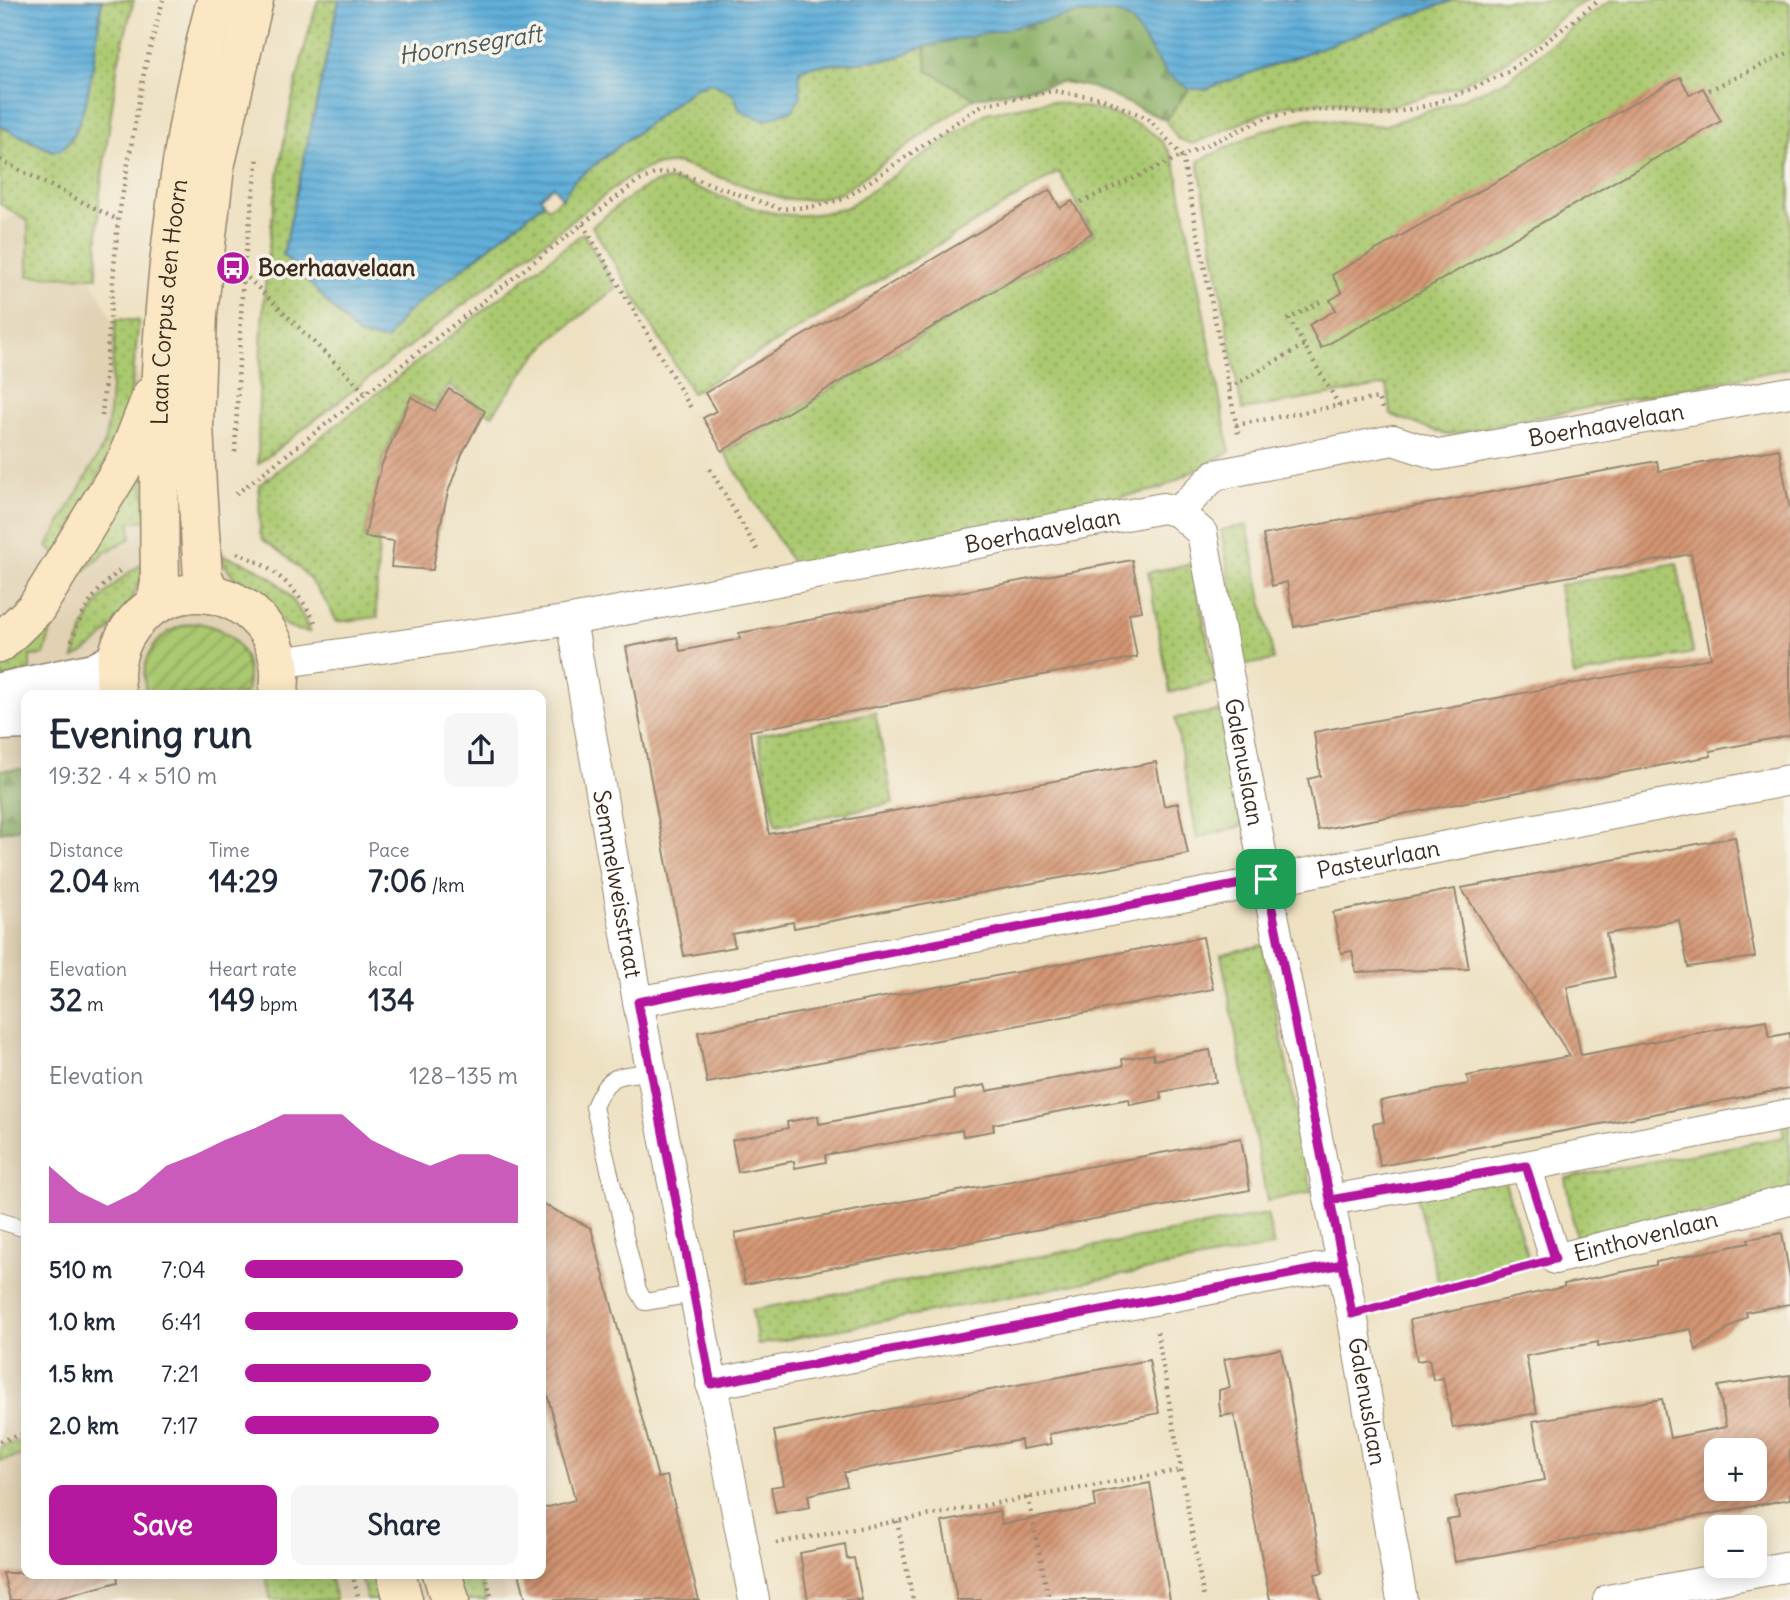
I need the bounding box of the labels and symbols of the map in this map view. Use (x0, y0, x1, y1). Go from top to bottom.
water label: Hoornsegraft (396, 17, 546, 70)
street label: Laan Corpus den Hoorn (144, 177, 193, 425)
bus stop icon: Boerhaavelaan (214, 249, 252, 287)
place label: Boerhaavelaan (258, 253, 415, 282)
street label: Boerhaavelaan (1526, 396, 1686, 453)
street label: Boerhaavelaan (962, 501, 1122, 559)
street label: Galenuslaan (1219, 696, 1271, 828)
street label: Semmelweisstraat (587, 788, 649, 980)
street label: Pasteurlaan (1315, 833, 1442, 885)
pin (1236, 849, 1296, 909)
street label: Einthovenlaan (1571, 1204, 1721, 1268)
street label: Galenuslaan (1342, 1335, 1393, 1467)

